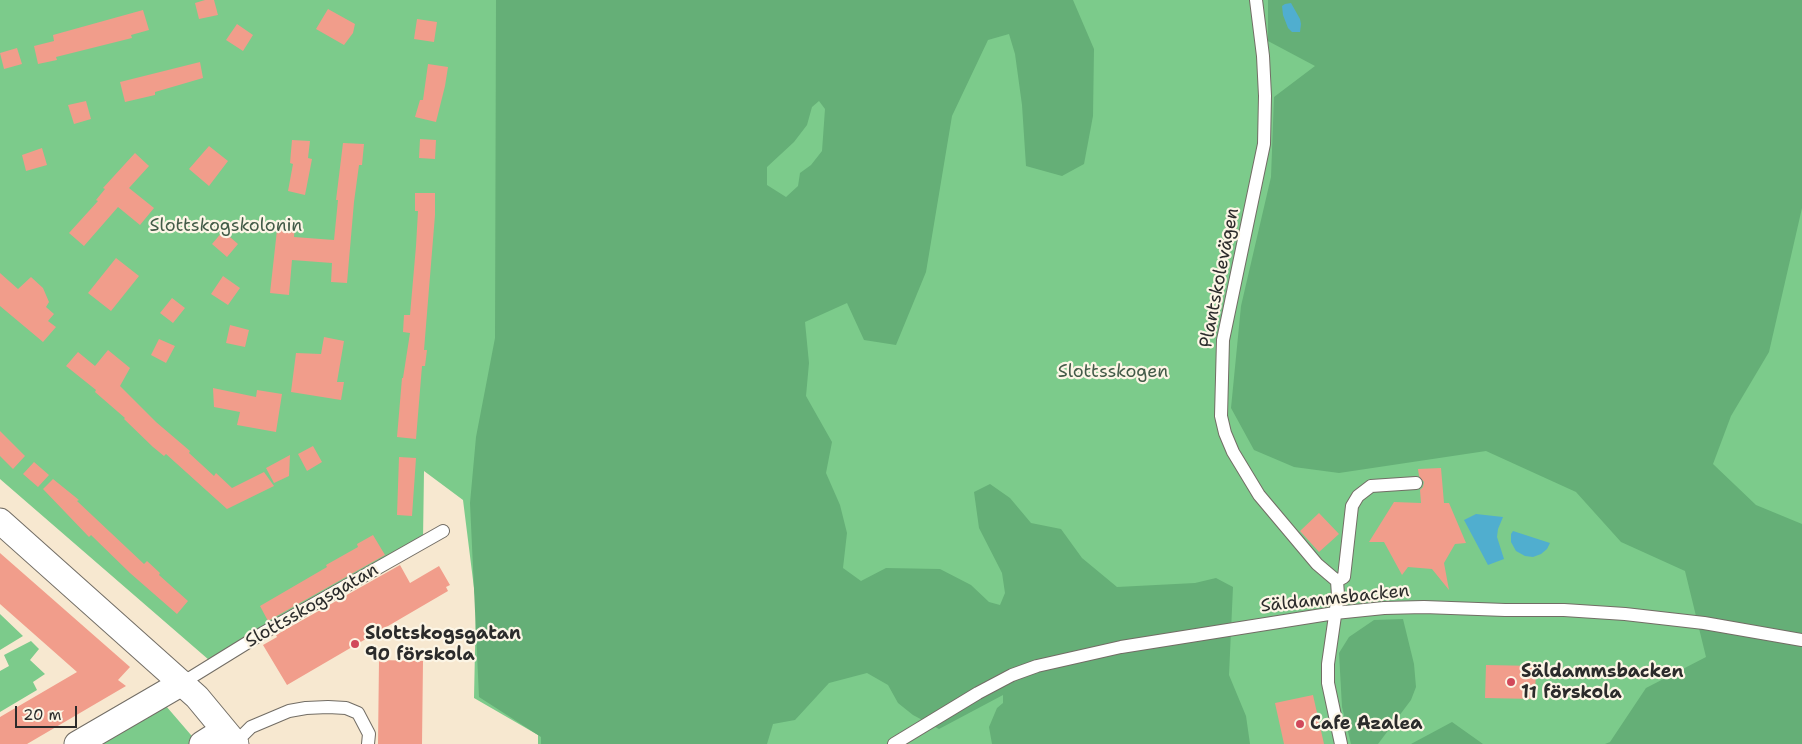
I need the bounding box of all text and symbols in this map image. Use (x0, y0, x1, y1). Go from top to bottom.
street label: Plantskolevägen (1196, 206, 1244, 350)
park label: Slottskogskolonin (150, 215, 302, 237)
park label: Slottsskogen (1058, 361, 1168, 383)
street label: Slottsskogsgatan (242, 559, 382, 653)
street label: Säldammsbacken (1260, 580, 1410, 618)
place label: Slottskogsgatan 90 förskola (365, 623, 521, 666)
marker: Slottskogsgatan 90 förskola (349, 638, 361, 650)
place label: Säldammsbacken 11 förskola (1521, 661, 1683, 704)
marker: Säldammsbacken 11 förskola (1505, 676, 1517, 688)
scale bar (18, 696, 80, 728)
text: 20 m (23, 705, 62, 725)
place label: Cafe Azalea (1310, 713, 1423, 735)
marker: Cafe Azalea (1294, 718, 1306, 730)

